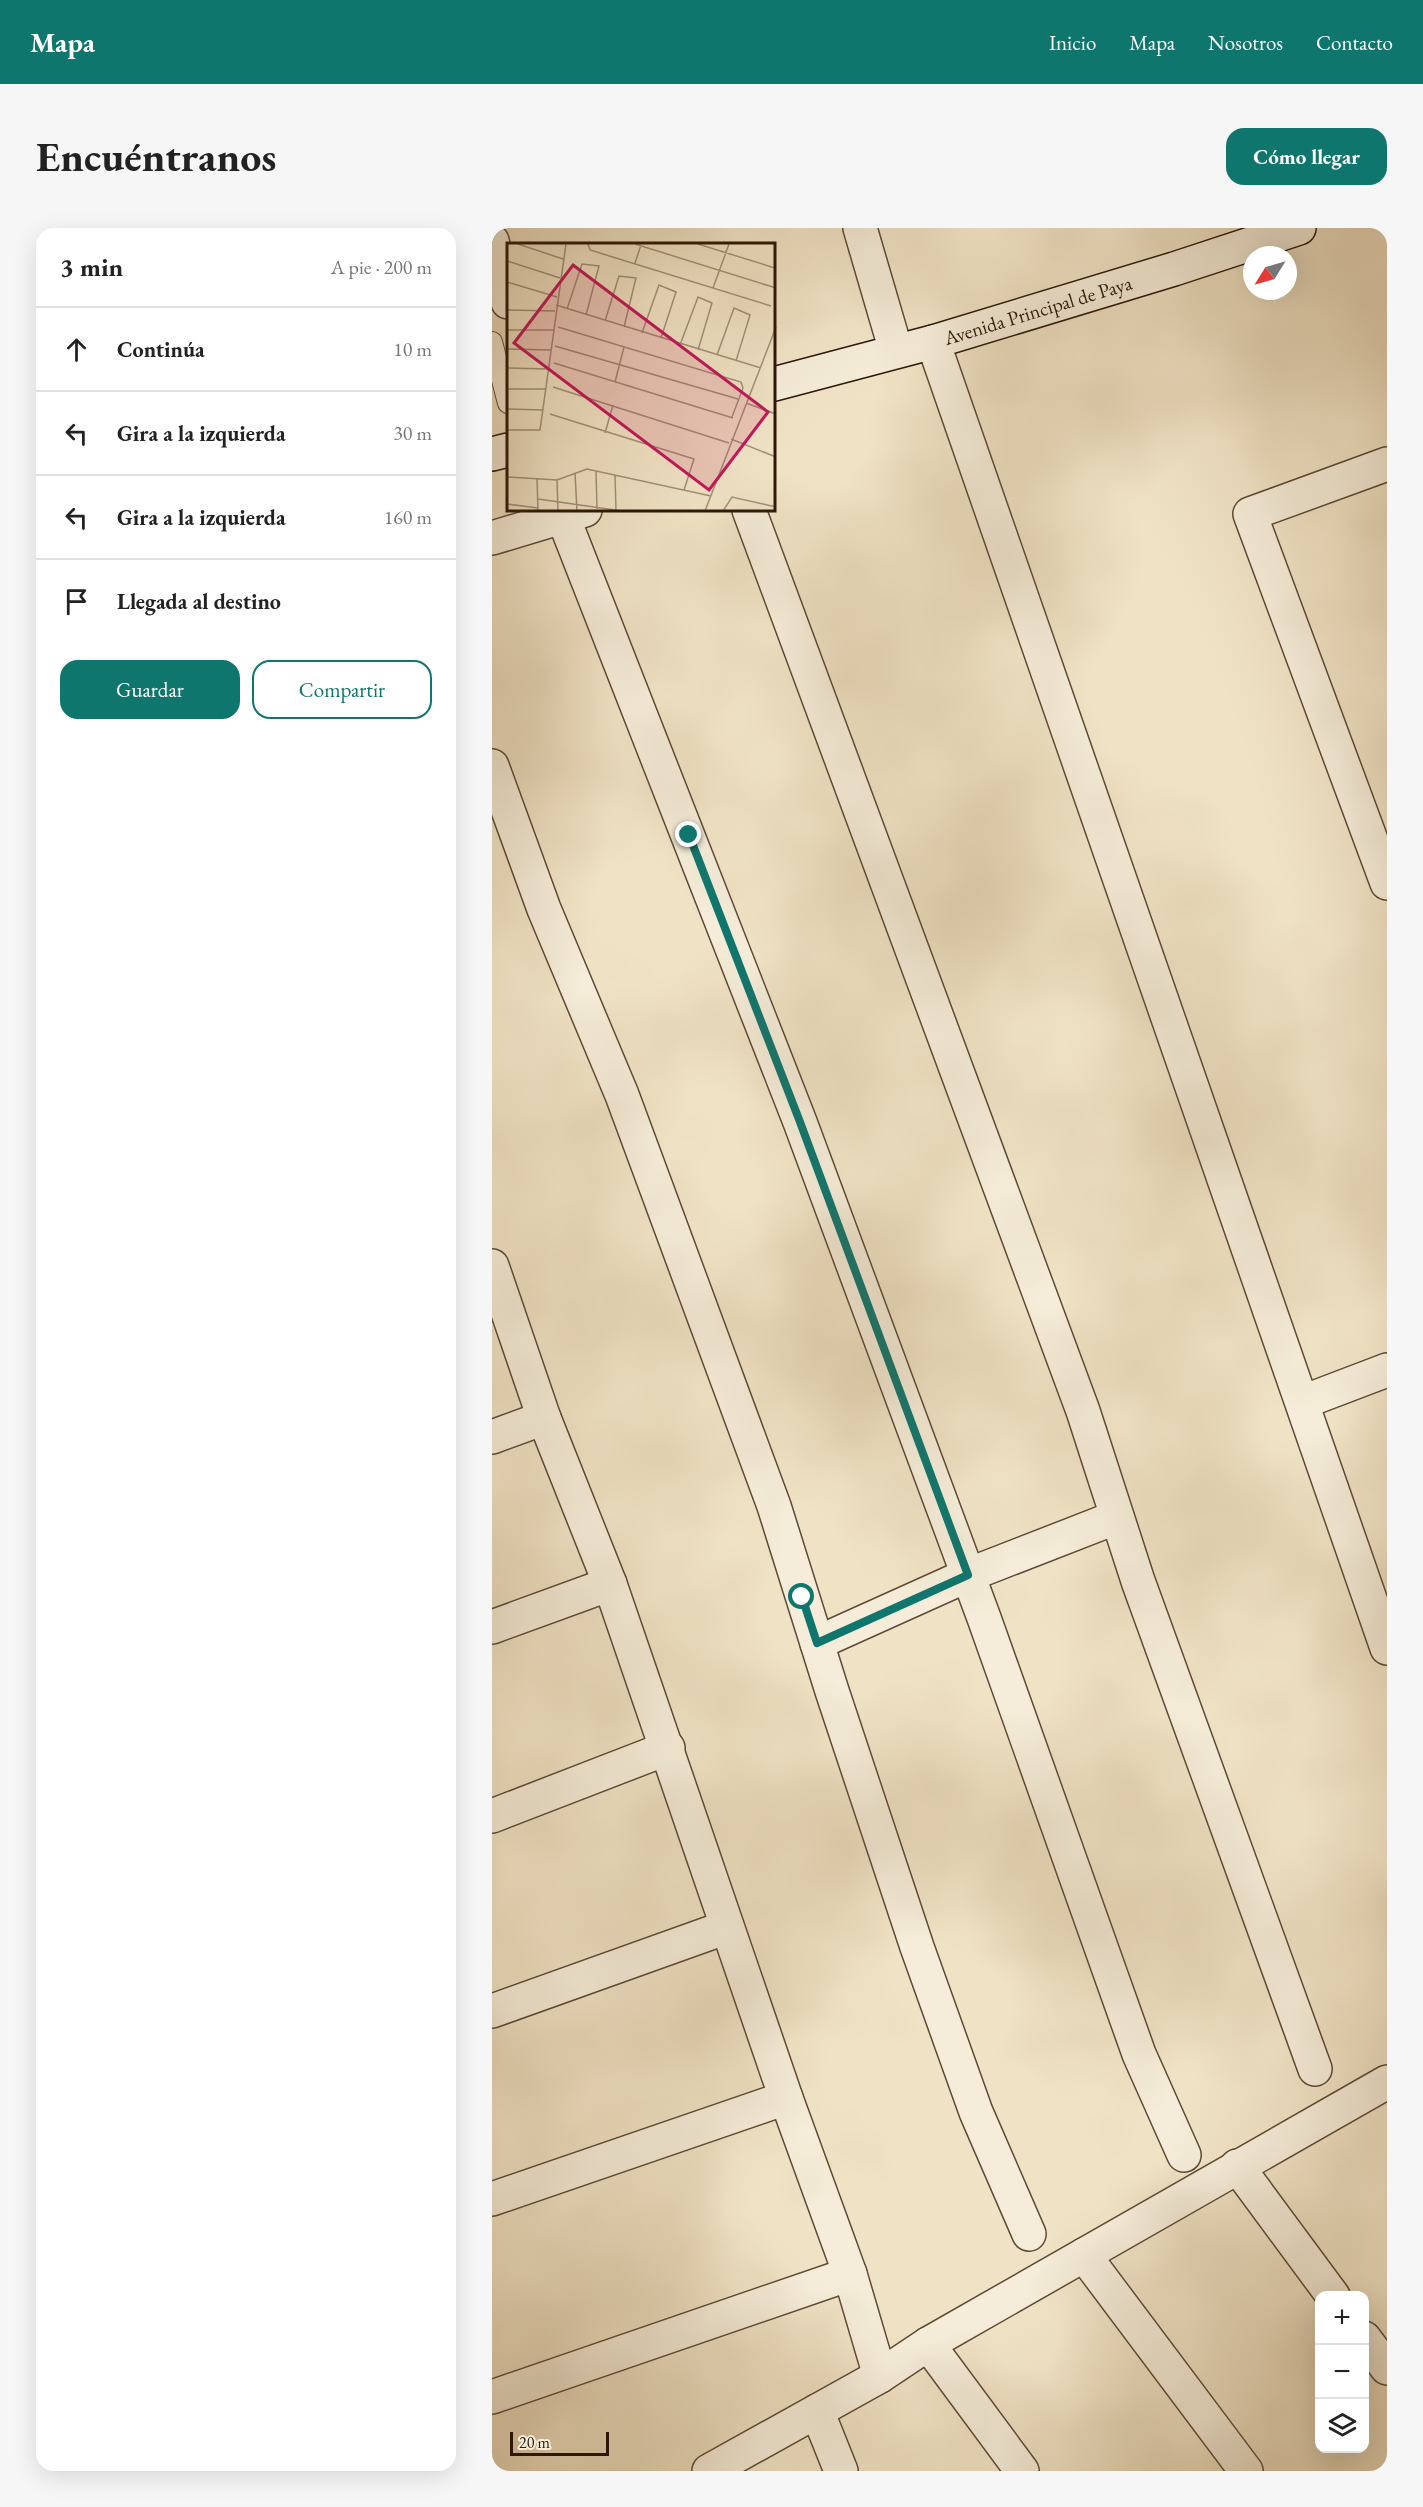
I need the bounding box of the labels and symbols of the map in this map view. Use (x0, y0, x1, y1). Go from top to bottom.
inset map (507, 243, 776, 512)
north arrow (1243, 246, 1297, 300)
street label: Avenida Principal de Paya (940, 269, 1135, 351)
route end (675, 821, 701, 847)
route start (788, 1583, 814, 1609)
scale bar (510, 2429, 609, 2456)

